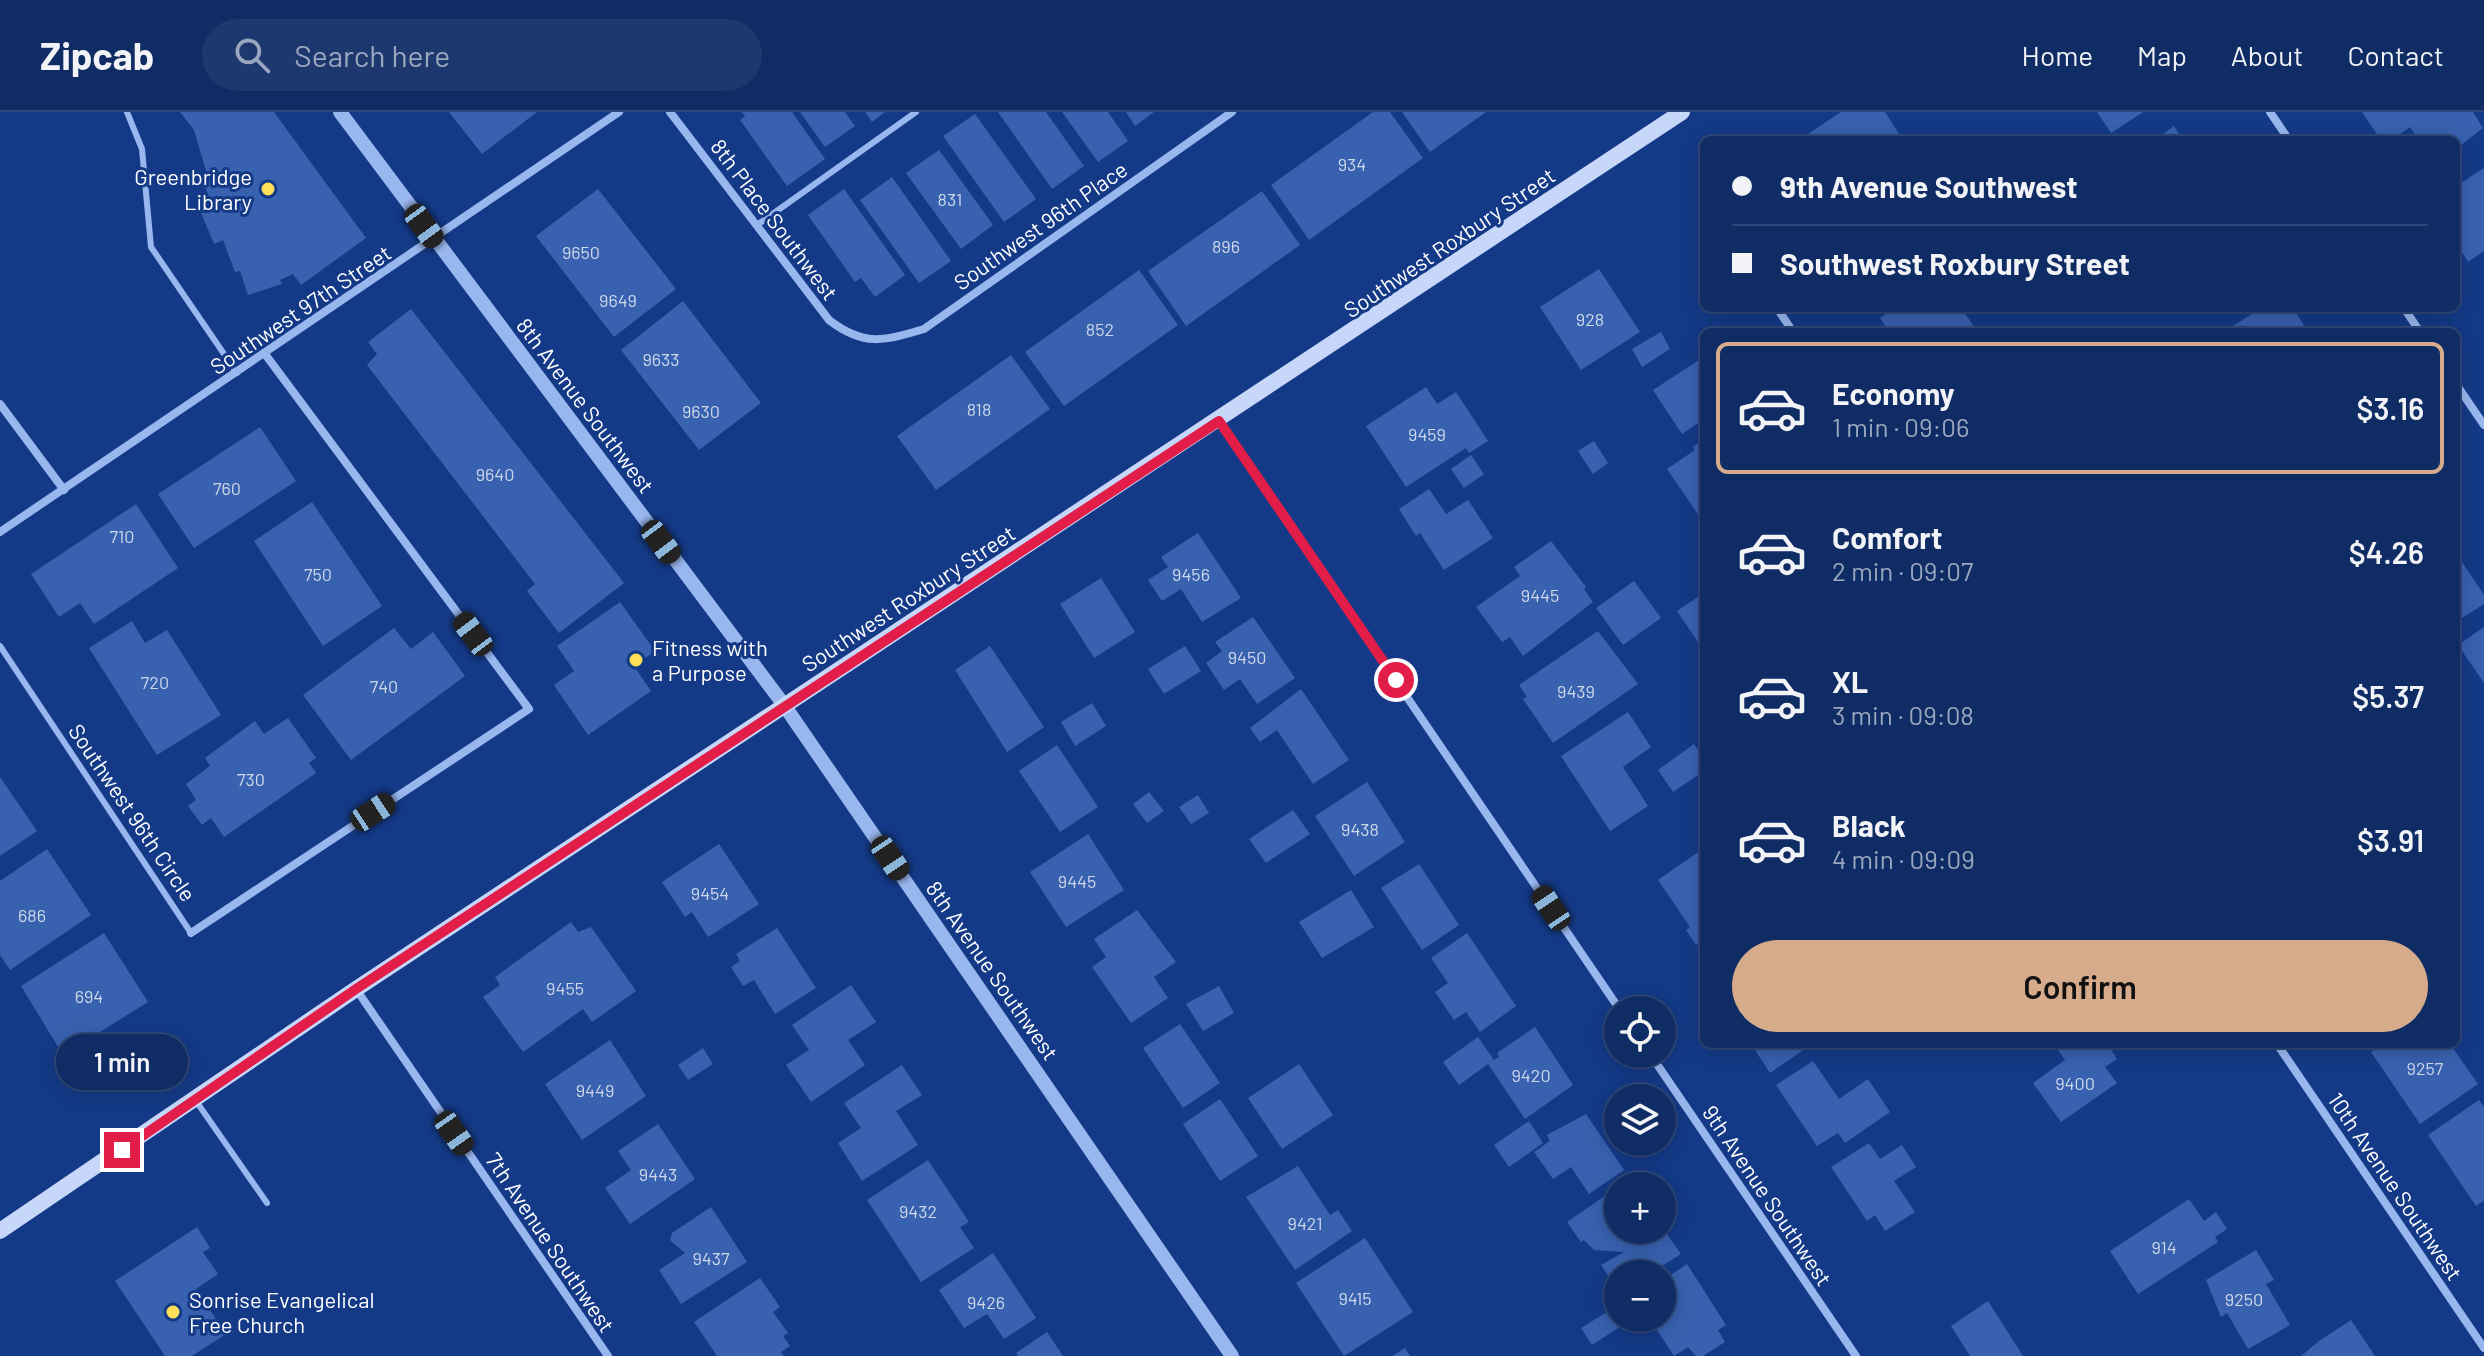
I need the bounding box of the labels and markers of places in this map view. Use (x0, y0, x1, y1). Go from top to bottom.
place label: Greenbridge Library (134, 163, 252, 214)
marker: Greenbridge Library (259, 180, 277, 198)
place label: Fitness with a Purpose (652, 634, 768, 685)
marker: Fitness with a Purpose (627, 651, 645, 669)
place label: Sonrise Evangelical Free Church (189, 1286, 375, 1337)
marker: Sonrise Evangelical Free Church (164, 1303, 182, 1321)

